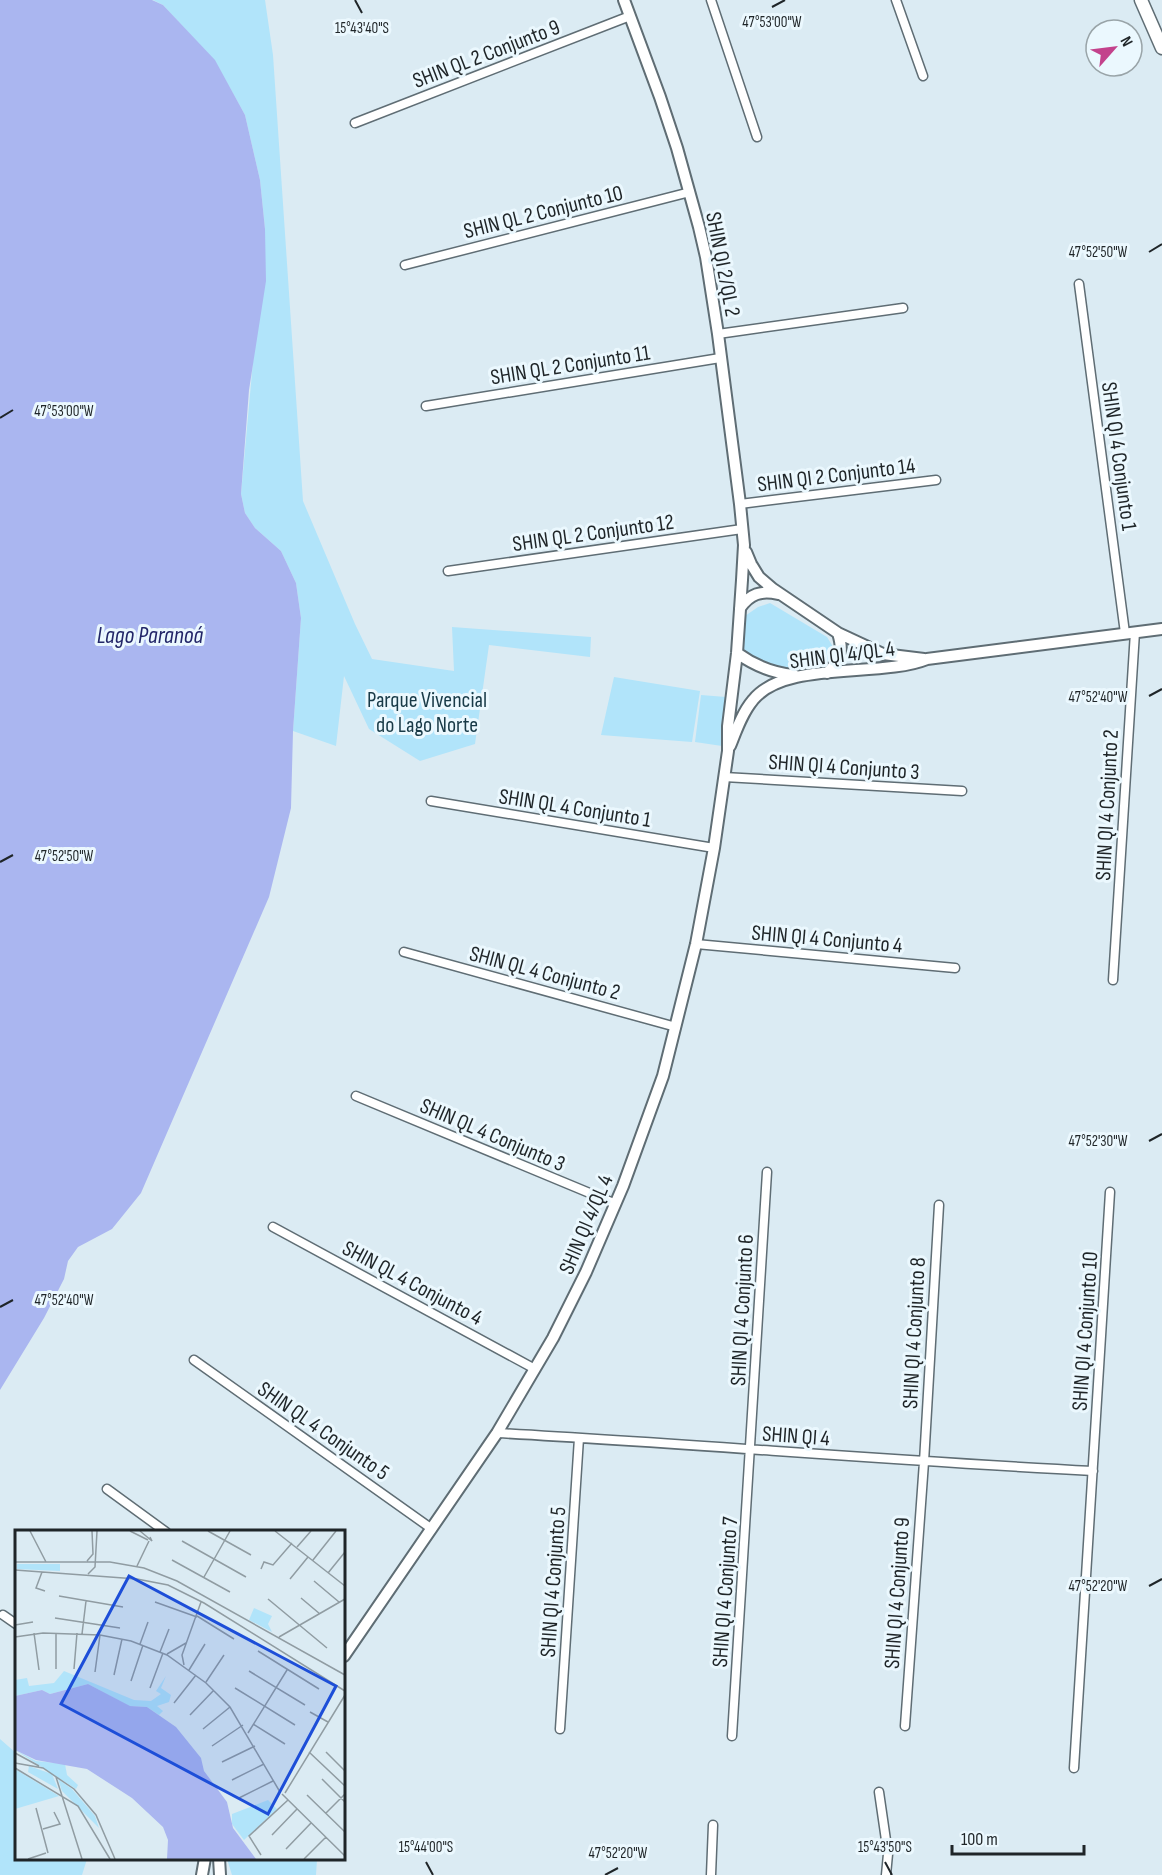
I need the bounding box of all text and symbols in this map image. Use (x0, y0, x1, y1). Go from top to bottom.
text: 47°53'00"W (742, 13, 802, 32)
street label: SHIN QL 2 Conjunto 9 (409, 14, 564, 95)
north arrow (1084, 18, 1144, 78)
text: 15°43'40"S (335, 19, 389, 38)
text: N (1116, 33, 1136, 50)
street label: SHIN QL 2 Conjunto 10 (461, 180, 626, 245)
street label: SHIN QI 2/QL 2 (699, 210, 746, 319)
text: 47°52'50"W (1069, 243, 1128, 262)
street label: SHIN QL 2 Conjunto 11 (489, 340, 652, 391)
street label: SHIN QI 4 Conjunto 1 (1095, 380, 1142, 533)
text: 47°53'00"W (34, 402, 94, 421)
street label: SHIN QI 2 Conjunto 14 (756, 452, 917, 499)
street label: SHIN QL 2 Conjunto 12 (511, 509, 676, 558)
water label: Lago Paranoá (97, 621, 204, 650)
street label: SHIN QI 4/QL 4 (788, 636, 896, 675)
park label: Parque Vivencial do Lago Norte (367, 687, 487, 739)
text: 47°52'40"W (1069, 688, 1128, 707)
street label: SHIN QI 4 Conjunto 2 (1090, 729, 1125, 881)
street label: SHIN QI 4 Conjunto 3 (767, 749, 920, 786)
street label: SHIN QL 4 Conjunto 1 (497, 783, 653, 834)
text: 47°52'50"W (35, 847, 94, 866)
street label: SHIN QI 4 Conjunto 4 (750, 919, 903, 960)
street label: SHIN QL 4 Conjunto 2 (466, 940, 623, 1007)
street label: SHIN QL 4 Conjunto 3 (416, 1093, 569, 1178)
text: 47°52'30"W (1069, 1132, 1128, 1151)
street label: SHIN QI 4/QL 4 (553, 1171, 619, 1279)
street label: SHIN QI 4 Conjunto 6 (725, 1234, 760, 1387)
street label: SHIN QL 4 Conjunto 4 (338, 1235, 487, 1332)
street label: SHIN QI 4 Conjunto 10 (1066, 1251, 1105, 1412)
street label: SHIN QI 4 Conjunto 8 (897, 1257, 932, 1410)
text: 47°52'40"W (35, 1291, 94, 1310)
street label: SHIN QL 4 Conjunto 5 (252, 1376, 394, 1487)
street label: SHIN QI 4 (761, 1421, 831, 1452)
street label: SHIN QI 4 Conjunto 5 (535, 1506, 572, 1658)
street label: SHIN QI 4 Conjunto 7 (707, 1516, 744, 1668)
street label: SHIN QI 4 Conjunto 9 (879, 1516, 916, 1670)
inset map (15, 1530, 345, 1860)
text: 47°52'20"W (1069, 1577, 1128, 1596)
scale bar (952, 1818, 1084, 1856)
text: 100 m (961, 1829, 998, 1850)
text: 15°44'00"S (399, 1838, 453, 1857)
text: 15°43'50"S (858, 1838, 912, 1857)
text: 47°52'20"W (589, 1844, 648, 1863)

